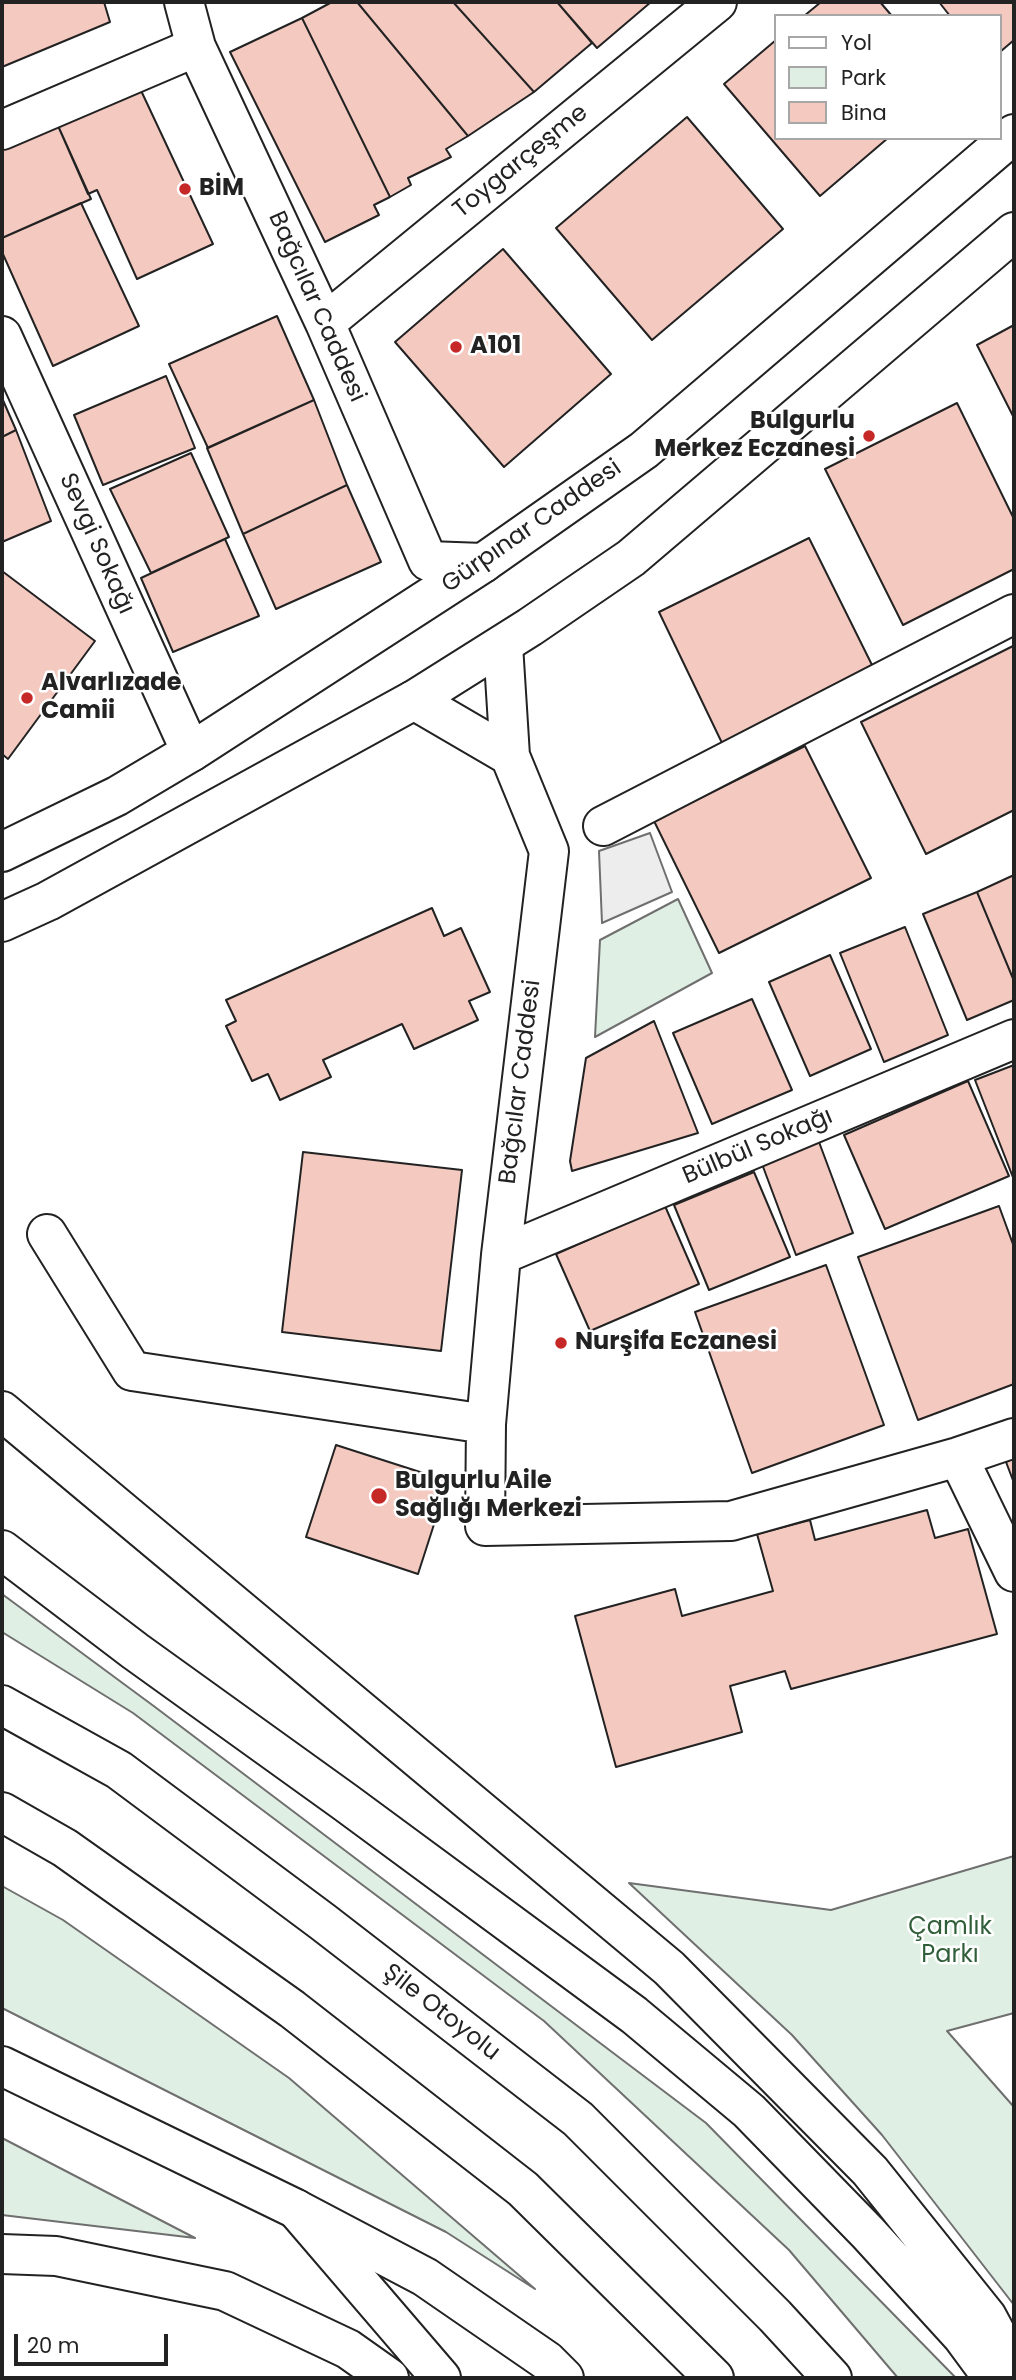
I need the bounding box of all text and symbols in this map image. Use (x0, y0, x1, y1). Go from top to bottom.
legend (774, 14, 1002, 140)
text: Yol (841, 28, 872, 57)
text: Park (841, 63, 886, 92)
text: Bina (841, 98, 887, 127)
street label: Toygarçeşme (448, 99, 594, 225)
place label: BİM (199, 175, 244, 203)
marker: BİM (177, 181, 193, 197)
street label: Bağcılar Caddesi (261, 207, 371, 407)
place label: A101 (470, 333, 521, 361)
marker: A101 (448, 339, 464, 355)
place label: Bulgurlu Merkez Eczanesi (654, 408, 855, 464)
marker: Bulgurlu Merkez Eczanesi (861, 428, 877, 444)
street label: Gürpınar Caddesi (437, 454, 627, 600)
street label: Sevgi Sokağı (52, 469, 140, 619)
place label: Alvarlızade Camii (41, 670, 181, 726)
marker: Alvarlızade Camii (19, 690, 35, 706)
street label: Bağcılar Caddesi (494, 978, 548, 1186)
street label: Bülbül Sokağı (679, 1102, 837, 1192)
place label: Nurşifa Eczanesi (575, 1329, 777, 1357)
marker: Nurşifa Eczanesi (553, 1335, 569, 1351)
place label: Bulgurlu Aile Sağlığı Merkezi (395, 1468, 582, 1524)
marker: Bulgurlu Aile Sağlığı Merkezi (369, 1486, 389, 1506)
park label: Çamlık Parkı (908, 1914, 992, 1970)
street label: Şile Otoyolu (377, 1958, 505, 2068)
scale bar (18, 2320, 172, 2364)
text: 20 m (27, 2331, 80, 2360)

